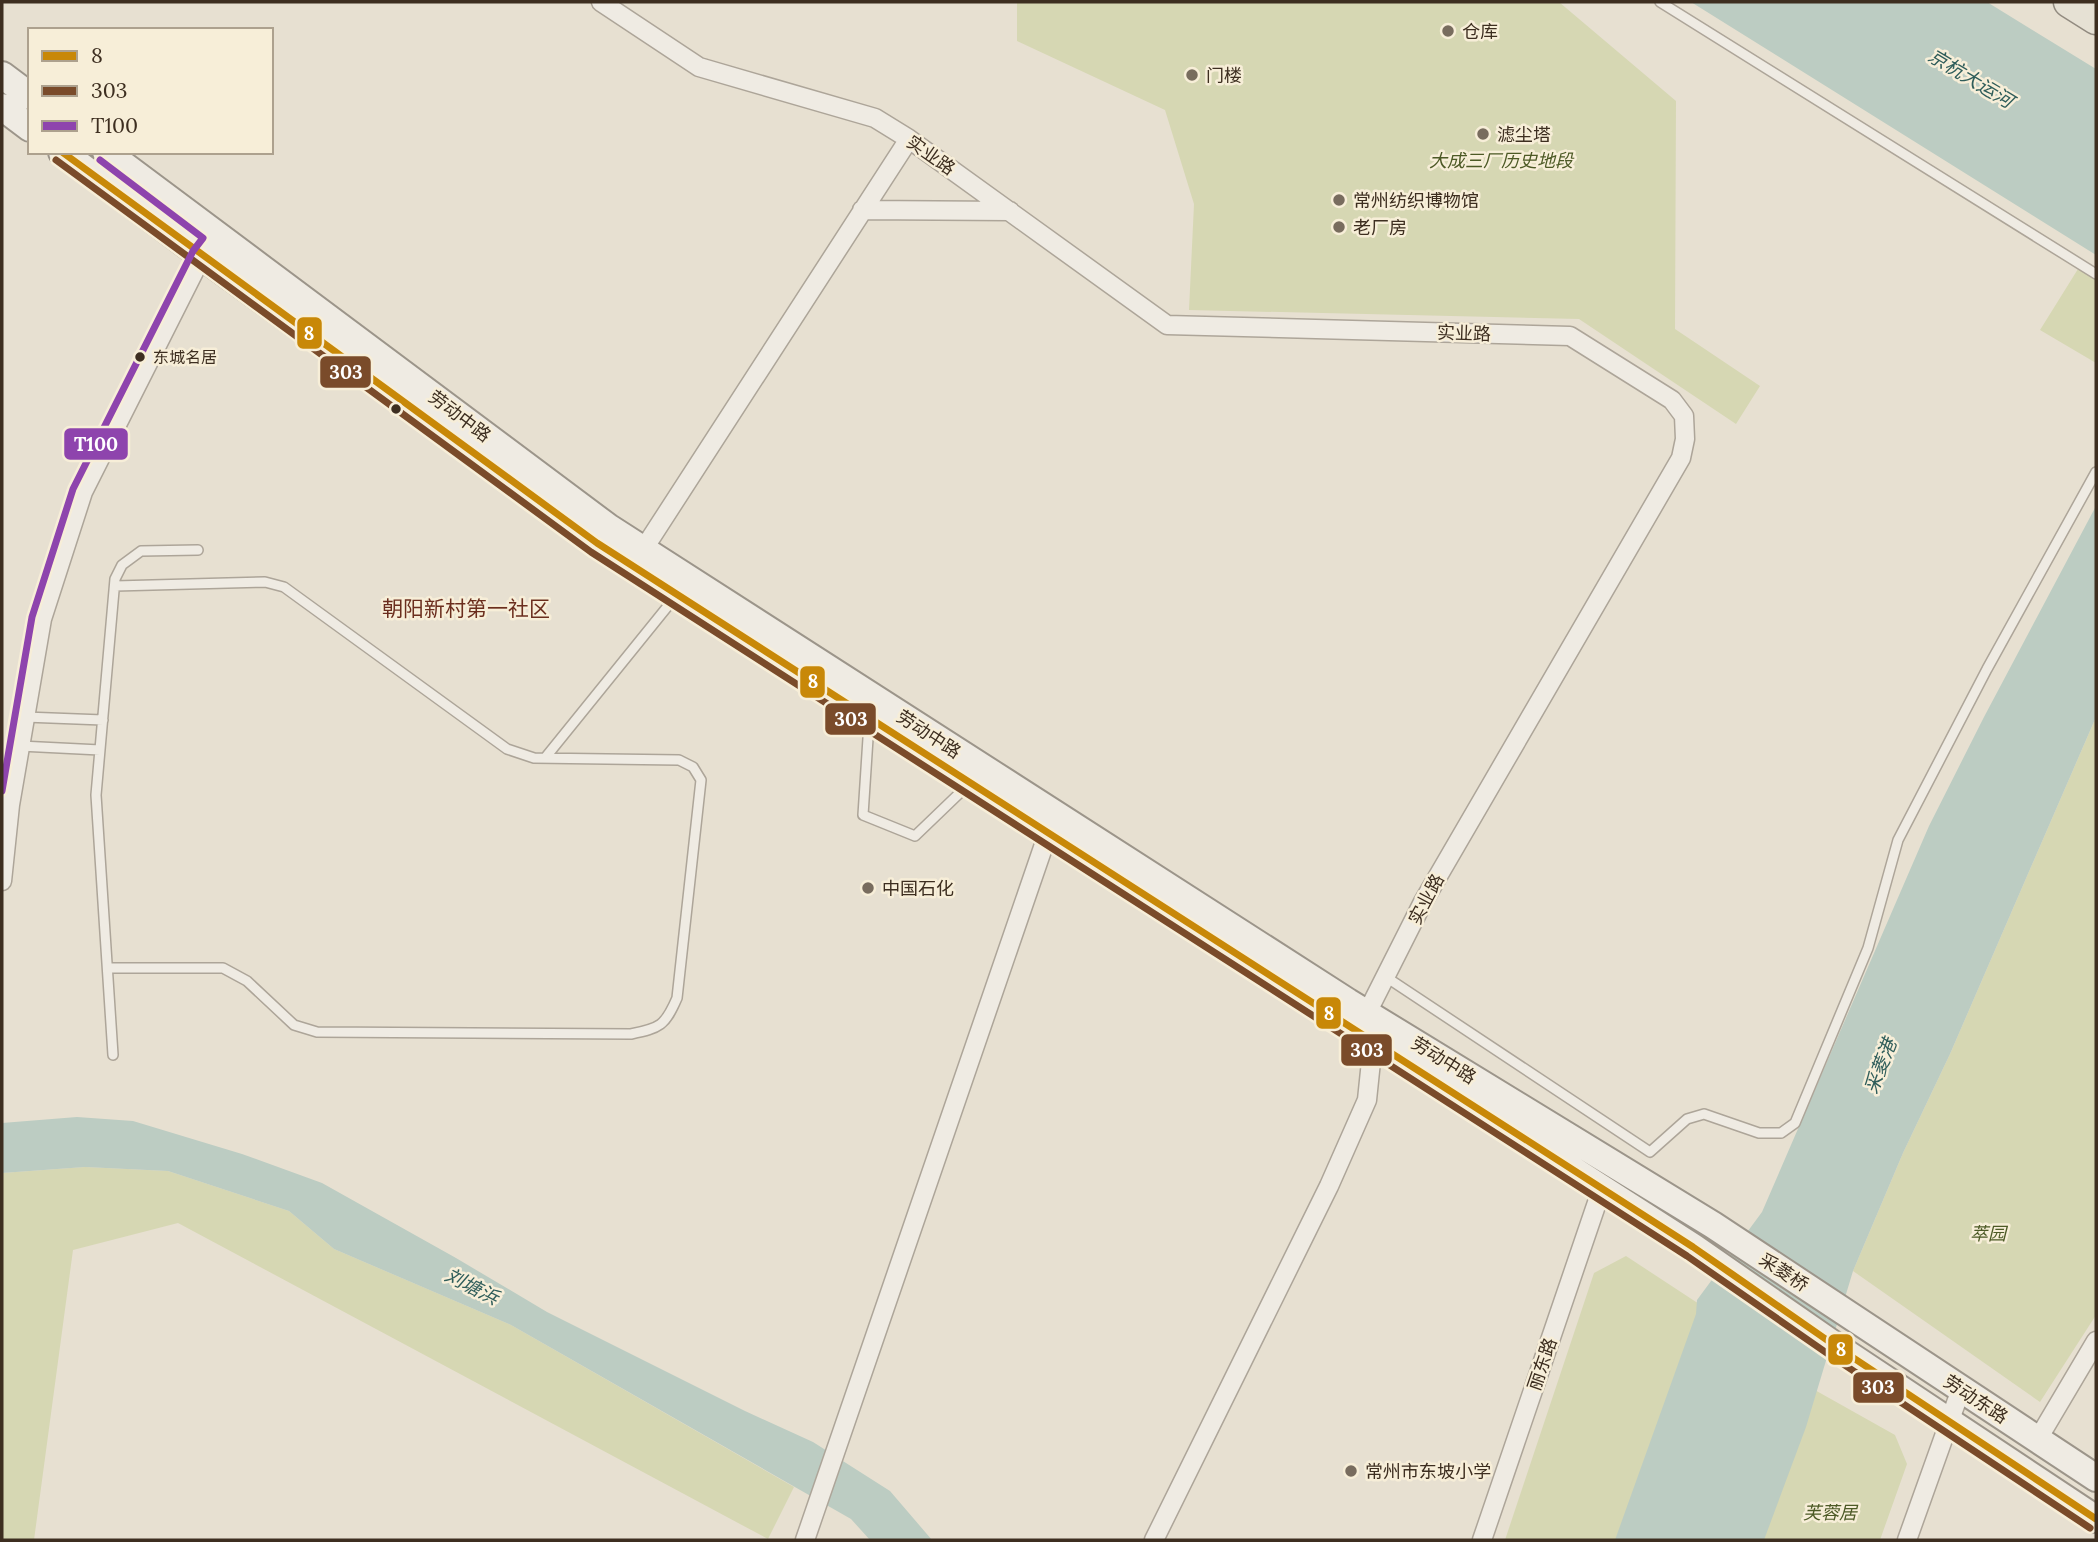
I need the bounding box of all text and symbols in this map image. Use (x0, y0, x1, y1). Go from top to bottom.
place label: 仓库 (1462, 20, 1498, 43)
marker: 仓库 (1440, 23, 1456, 39)
legend (28, 28, 273, 154)
text: 8 (91, 42, 103, 69)
water label: 京杭大运河 (1924, 43, 2021, 115)
place label: 门楼 (1206, 64, 1242, 87)
marker: 门楼 (1184, 67, 1200, 83)
text: 303 (91, 77, 127, 104)
text: T100 (91, 112, 138, 139)
place label: 滤尘塔 (1497, 123, 1551, 146)
marker: 滤尘塔 (1475, 126, 1491, 142)
street label: 实业路 (902, 130, 960, 180)
park label: 大成三厂历史地段 (1429, 149, 1575, 172)
place label: 常州纺织博物馆 (1353, 189, 1479, 212)
marker: 常州纺织博物馆 (1331, 192, 1347, 208)
place label: 老厂房 (1353, 216, 1407, 239)
marker: 老厂房 (1331, 219, 1347, 235)
line badge: 8 (296, 316, 323, 350)
text: 8 (304, 321, 315, 345)
street label: 实业路 (1437, 321, 1491, 345)
place label: 东城名居 (153, 347, 217, 367)
marker: 东城名居 (133, 350, 147, 364)
line badge: 303 (319, 355, 372, 389)
text: 303 (329, 360, 363, 384)
street label: 劳动中路 (424, 385, 496, 447)
unlabelled marker (389, 402, 403, 416)
line badge: T100 (63, 427, 129, 461)
text: T100 (74, 432, 118, 456)
district label: 朝阳新村第一社区 (382, 595, 550, 622)
line badge: 8 (799, 665, 826, 699)
text: 8 (808, 669, 819, 693)
line badge: 303 (824, 702, 877, 736)
street label: 劳动中路 (893, 705, 965, 763)
text: 303 (834, 707, 868, 731)
street label: 实业路 (1403, 870, 1449, 928)
place label: 中国石化 (882, 877, 954, 900)
marker: 中国石化 (860, 880, 876, 896)
line badge: 8 (1315, 996, 1342, 1030)
text: 8 (1324, 1001, 1335, 1025)
street label: 劳动中路 (1407, 1031, 1481, 1089)
water label: 采菱港 (1859, 1032, 1902, 1097)
line badge: 303 (1340, 1033, 1393, 1067)
text: 303 (1350, 1038, 1384, 1062)
park label: 萃园 (1970, 1222, 2009, 1245)
street label: 采菱桥 (1755, 1248, 1813, 1296)
water label: 刘塘浜 (441, 1262, 505, 1311)
line badge: 8 (1827, 1333, 1854, 1366)
street label: 丽东路 (1522, 1335, 1562, 1393)
text: 8 (1836, 1337, 1847, 1361)
street label: 劳动东路 (1940, 1370, 2012, 1428)
line badge: 303 (1852, 1371, 1905, 1404)
text: 303 (1861, 1375, 1895, 1399)
place label: 常州市东坡小学 (1365, 1460, 1491, 1483)
marker: 常州市东坡小学 (1343, 1463, 1359, 1479)
park label: 芙蓉居 (1803, 1501, 1859, 1524)

